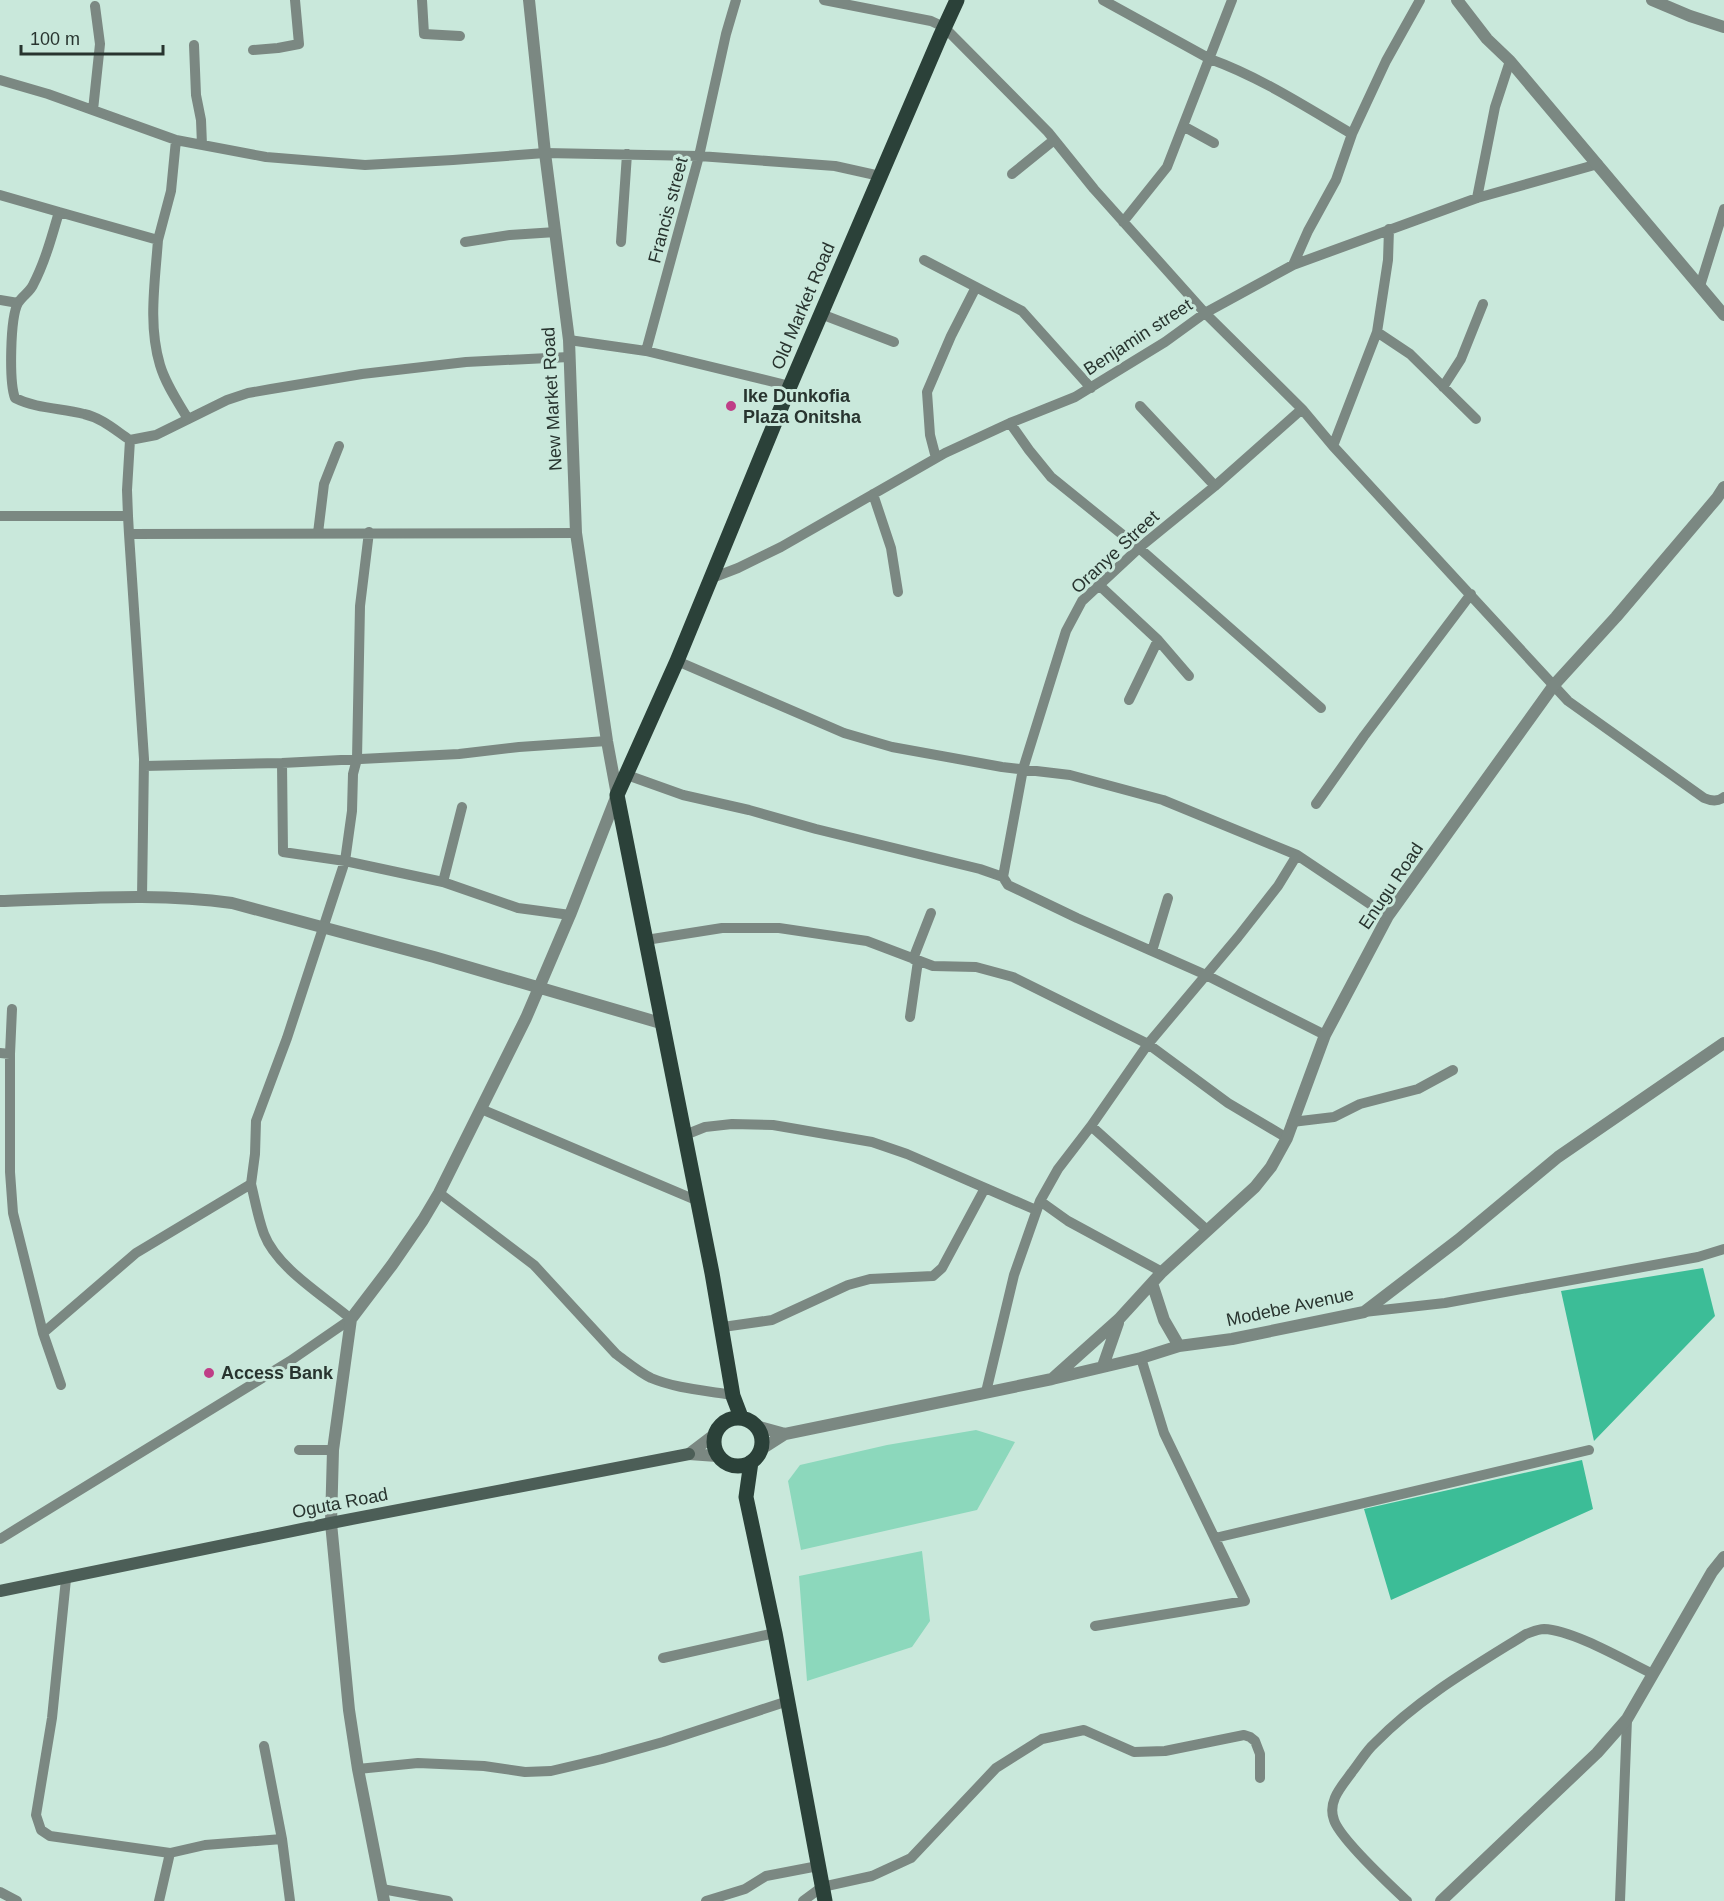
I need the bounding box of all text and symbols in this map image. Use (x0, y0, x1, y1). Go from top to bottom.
scale bar (21, 18, 164, 56)
text: 100 m (30, 29, 80, 49)
street label: Francis street (644, 155, 692, 265)
street label: Old Market Road (767, 239, 839, 373)
street label: Benjamin street (1080, 295, 1196, 379)
street label: New Market Road (538, 327, 566, 471)
place label: Ike Dunkofia Plaza Onitsha (743, 386, 862, 427)
marker: Ike Dunkofia Plaza Onitsha (724, 399, 738, 413)
street label: Oranye Street (1067, 506, 1163, 598)
street label: Enugu Road (1355, 839, 1427, 933)
street label: Modebe Avenue (1224, 1284, 1356, 1330)
place label: Access Bank (221, 1363, 334, 1383)
marker: Access Bank (202, 1366, 216, 1380)
street label: Oguta Road (290, 1484, 390, 1522)

